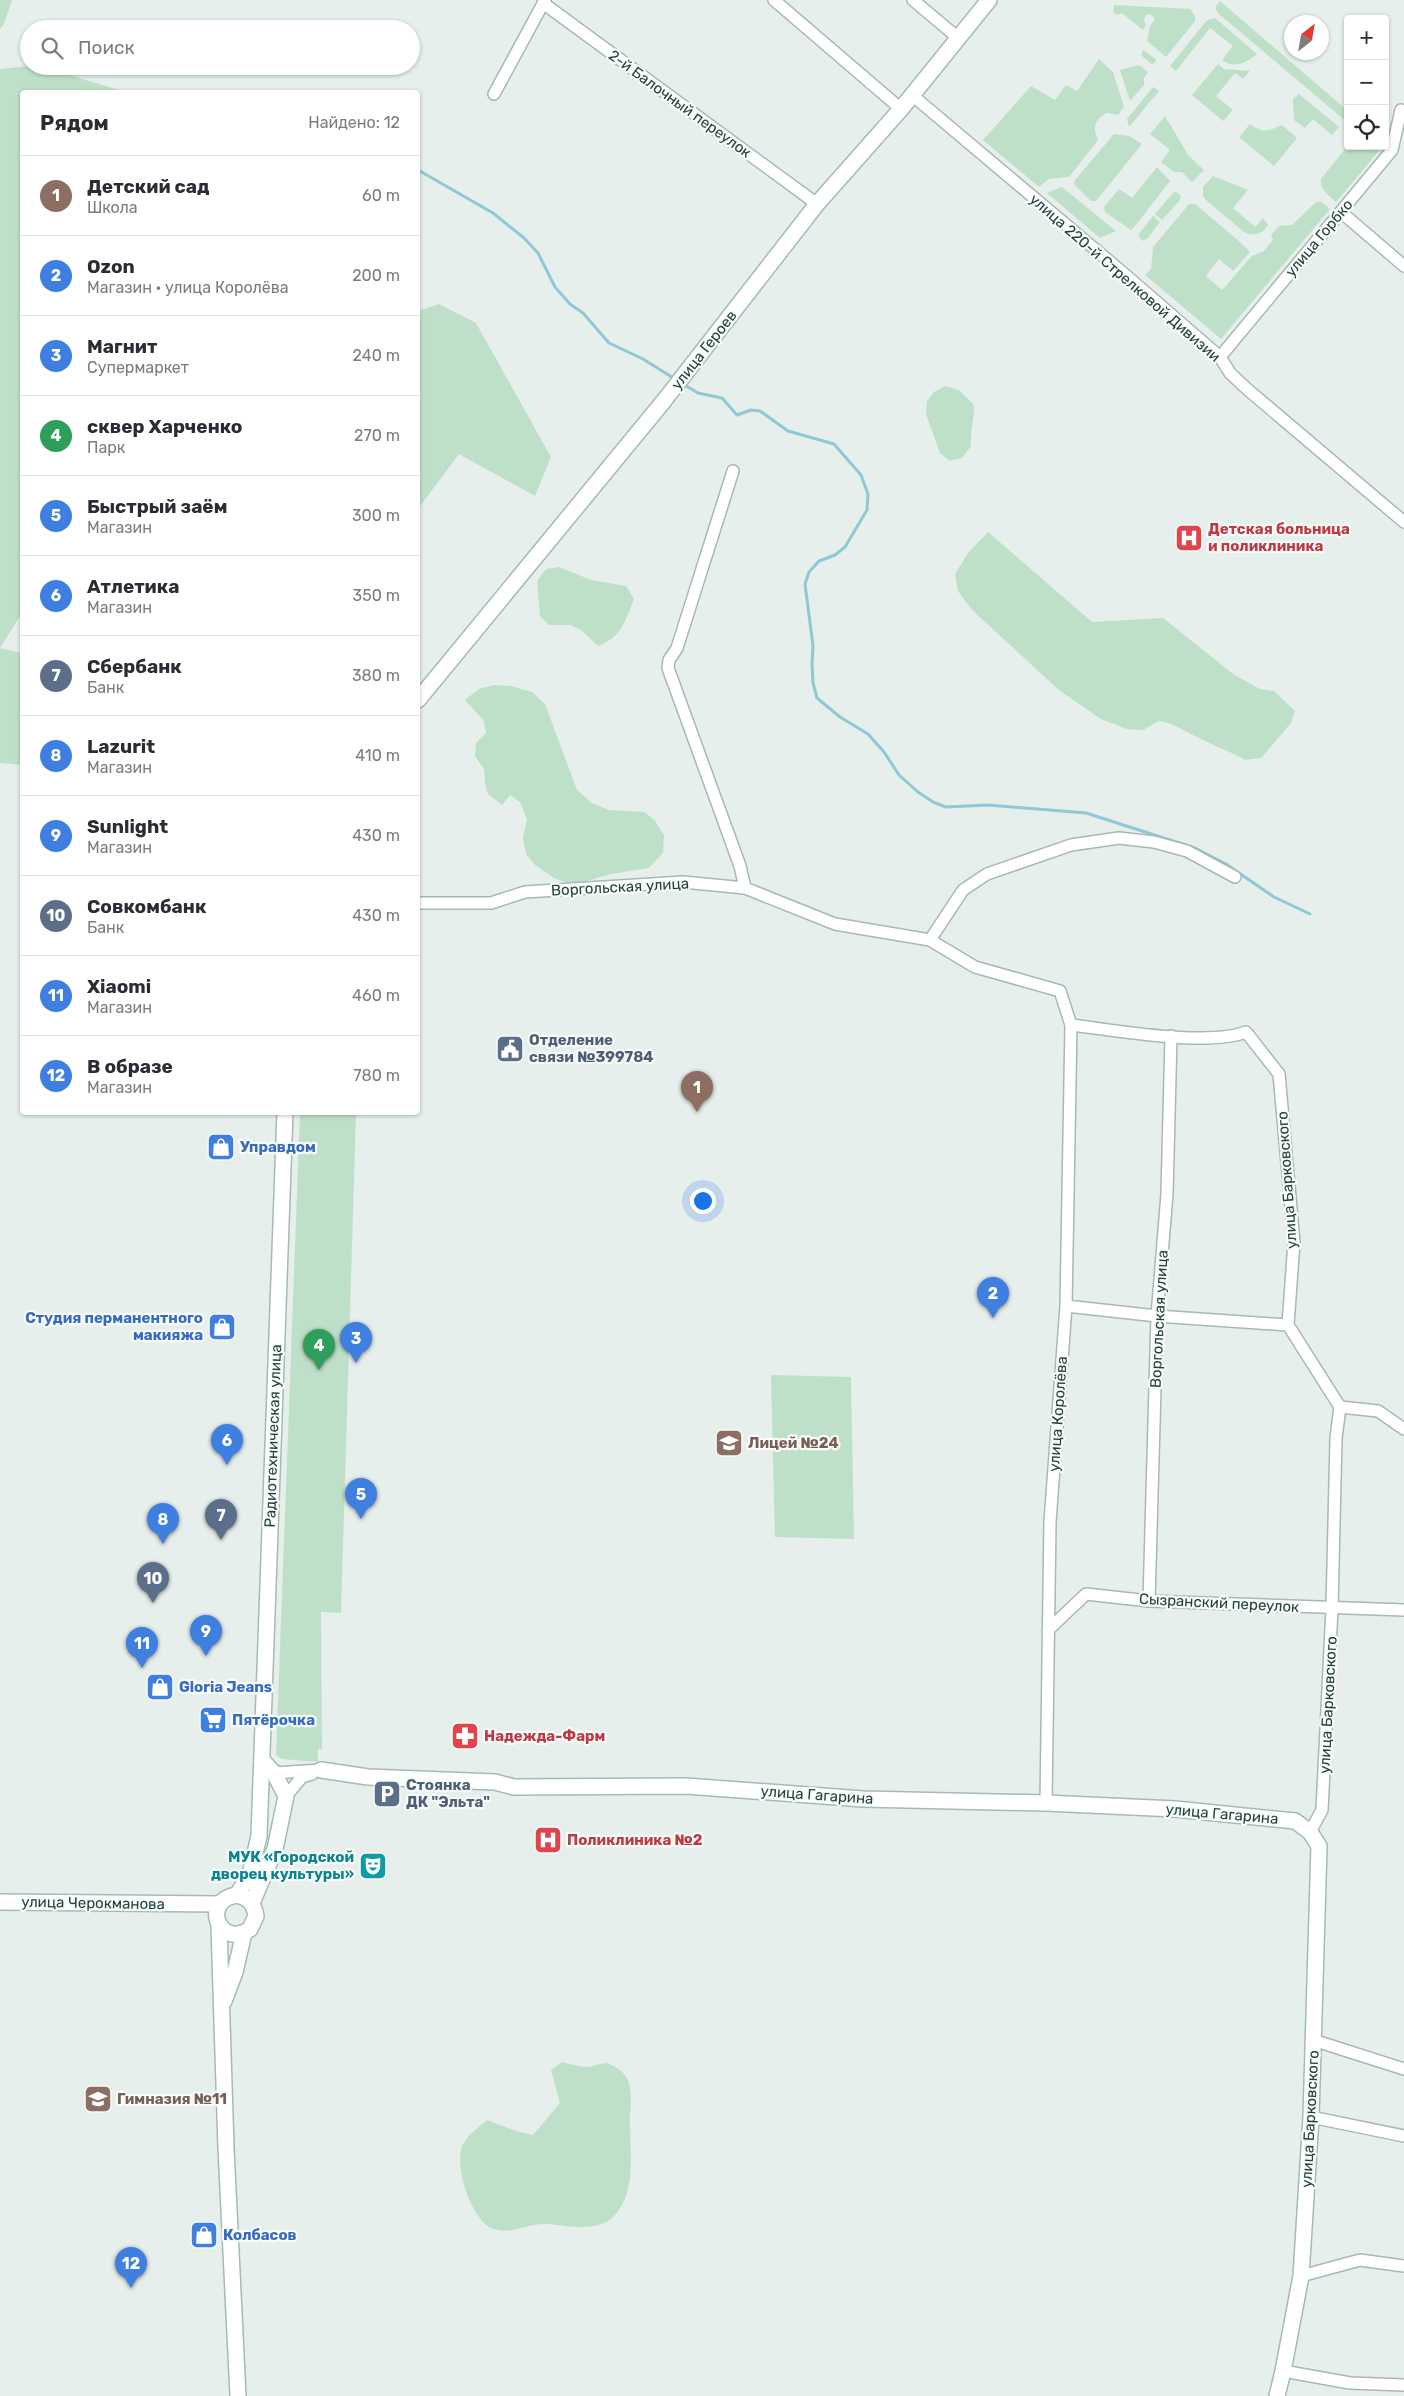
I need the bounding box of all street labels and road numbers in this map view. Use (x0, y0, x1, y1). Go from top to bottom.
street label: 2-й Балочный переулок (605, 46, 755, 162)
street label: улица 220-й Стрелковой Дивизии (1026, 190, 1224, 366)
street label: улица Горбко (1281, 196, 1357, 280)
street label: улица Героев (667, 307, 741, 393)
street label: Воргольская улица (551, 874, 689, 900)
street label: улица Барковского (1273, 1111, 1301, 1249)
street label: Воргольская улица (1146, 1250, 1172, 1388)
street label: Радиотехническая улица (261, 1344, 285, 1528)
street label: улица Королёва (1045, 1356, 1071, 1472)
street label: Сызранский переулок (1138, 1590, 1300, 1616)
street label: улица Барковского (1315, 1636, 1341, 1774)
street label: улица Гагарина (760, 1782, 874, 1808)
street label: улица Гагарина (1165, 1800, 1279, 1828)
street label: улица Черокманова (21, 1893, 165, 1913)
street label: улица Барковского (1297, 2050, 1323, 2188)

